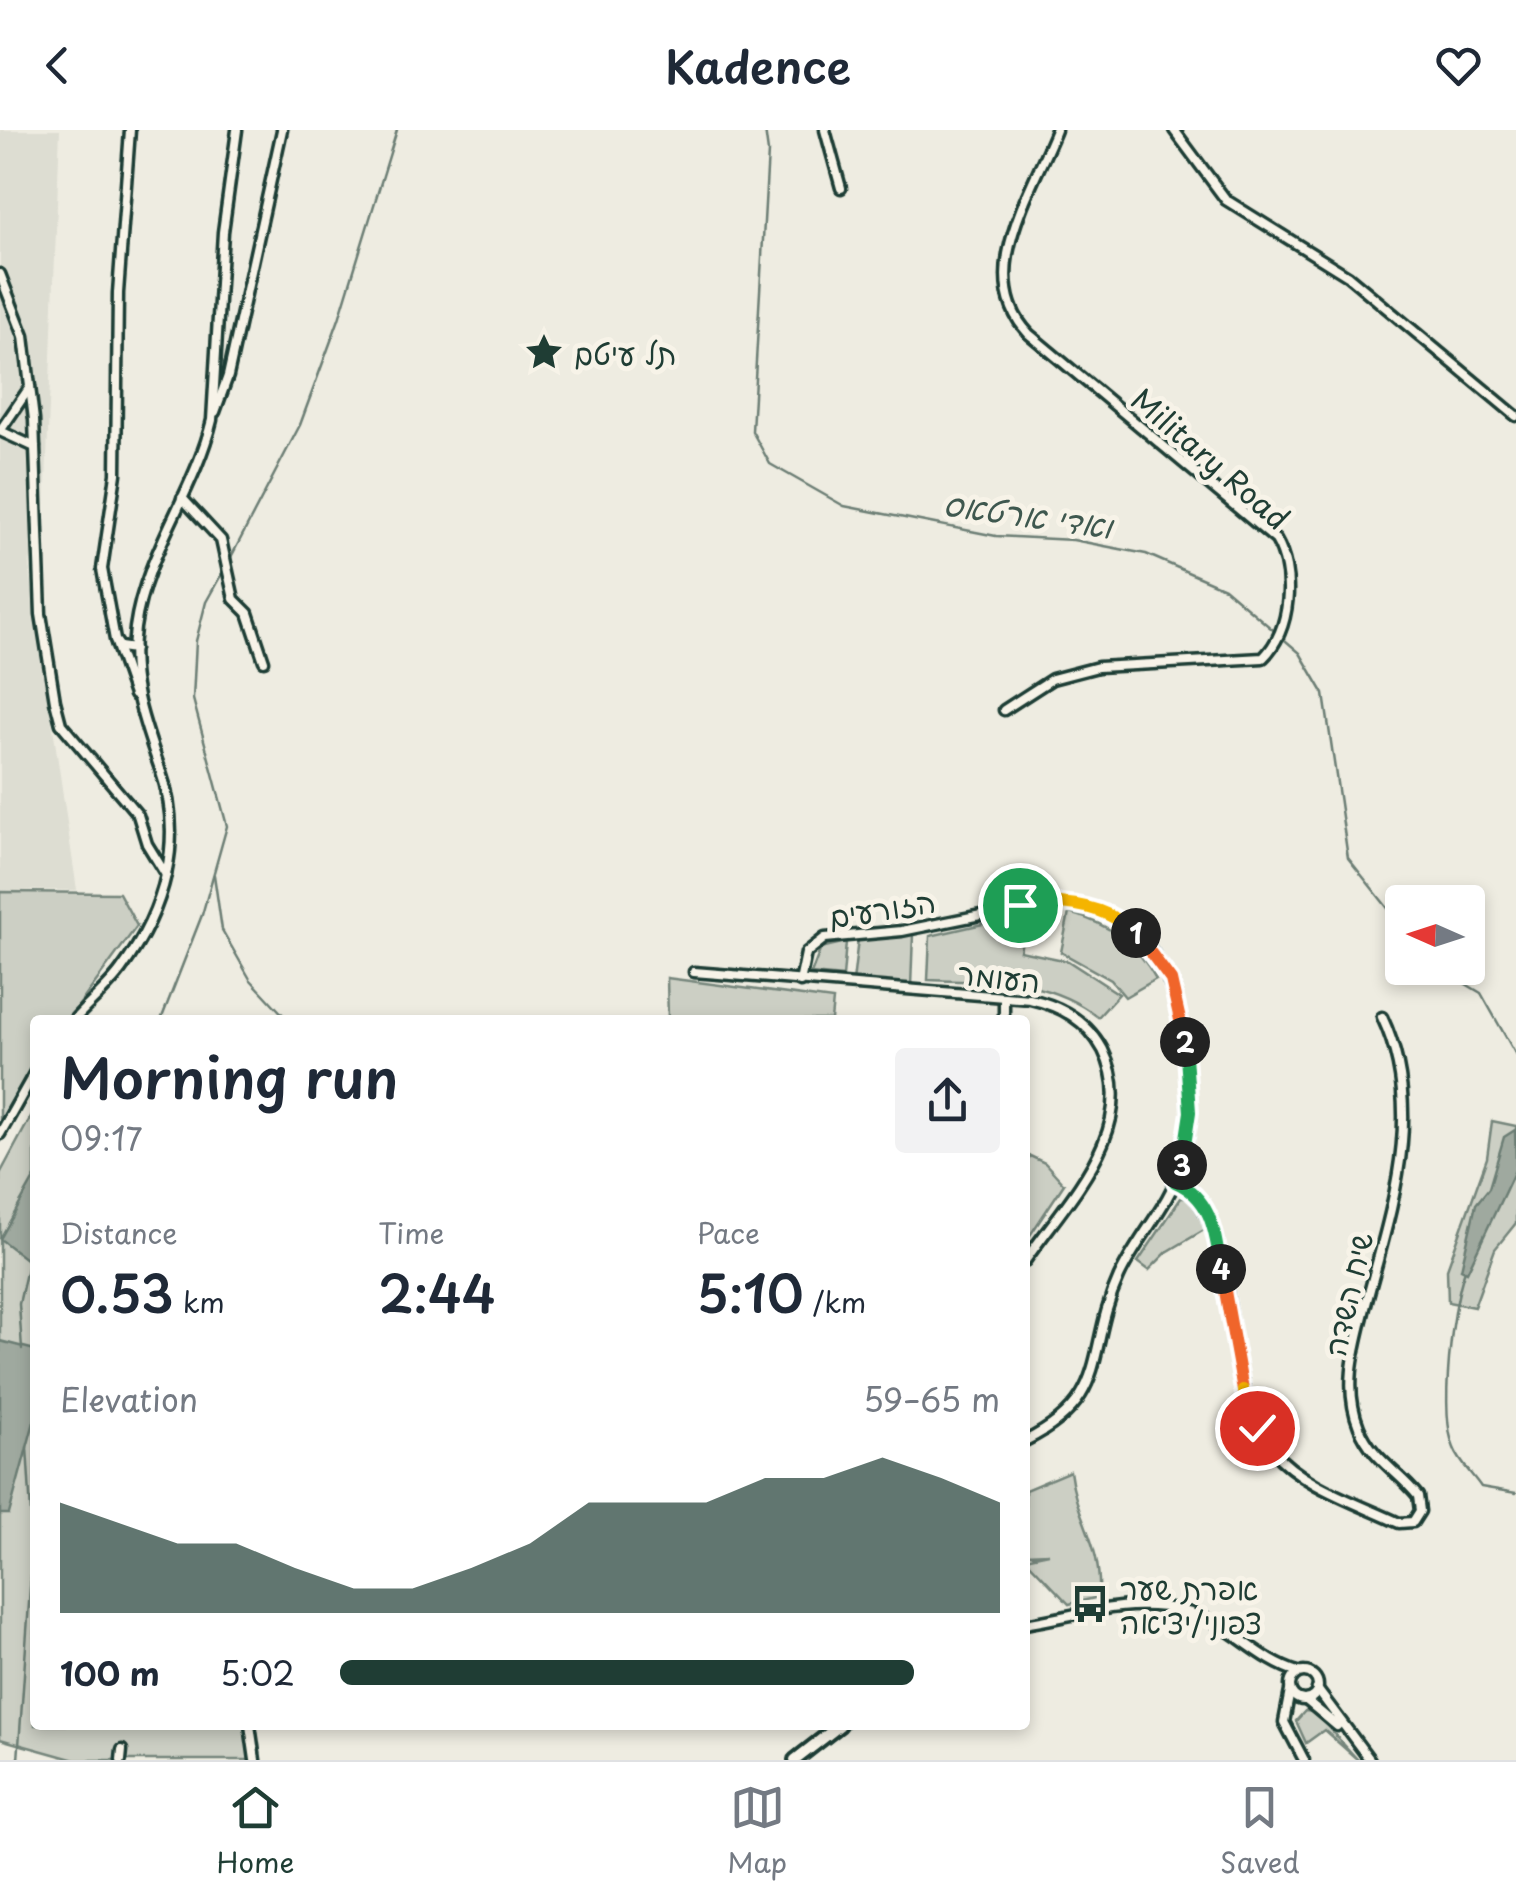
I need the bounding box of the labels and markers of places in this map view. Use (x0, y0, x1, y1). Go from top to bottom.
place label: תל עיטם (574, 330, 677, 375)
place icon: תל עיטם (523, 331, 565, 373)
pin (978, 863, 1063, 948)
pin: 1 (1111, 908, 1161, 958)
pin: 2 (1160, 1017, 1210, 1067)
pin: 3 (1157, 1140, 1207, 1190)
pin: 4 (1196, 1244, 1246, 1294)
pin (1215, 1386, 1300, 1471)
place label: אפרת שער צפוני/יציאה (1120, 1565, 1262, 1644)
bus stop icon: אפרת שער צפוני/יציאה (1069, 1583, 1111, 1625)

